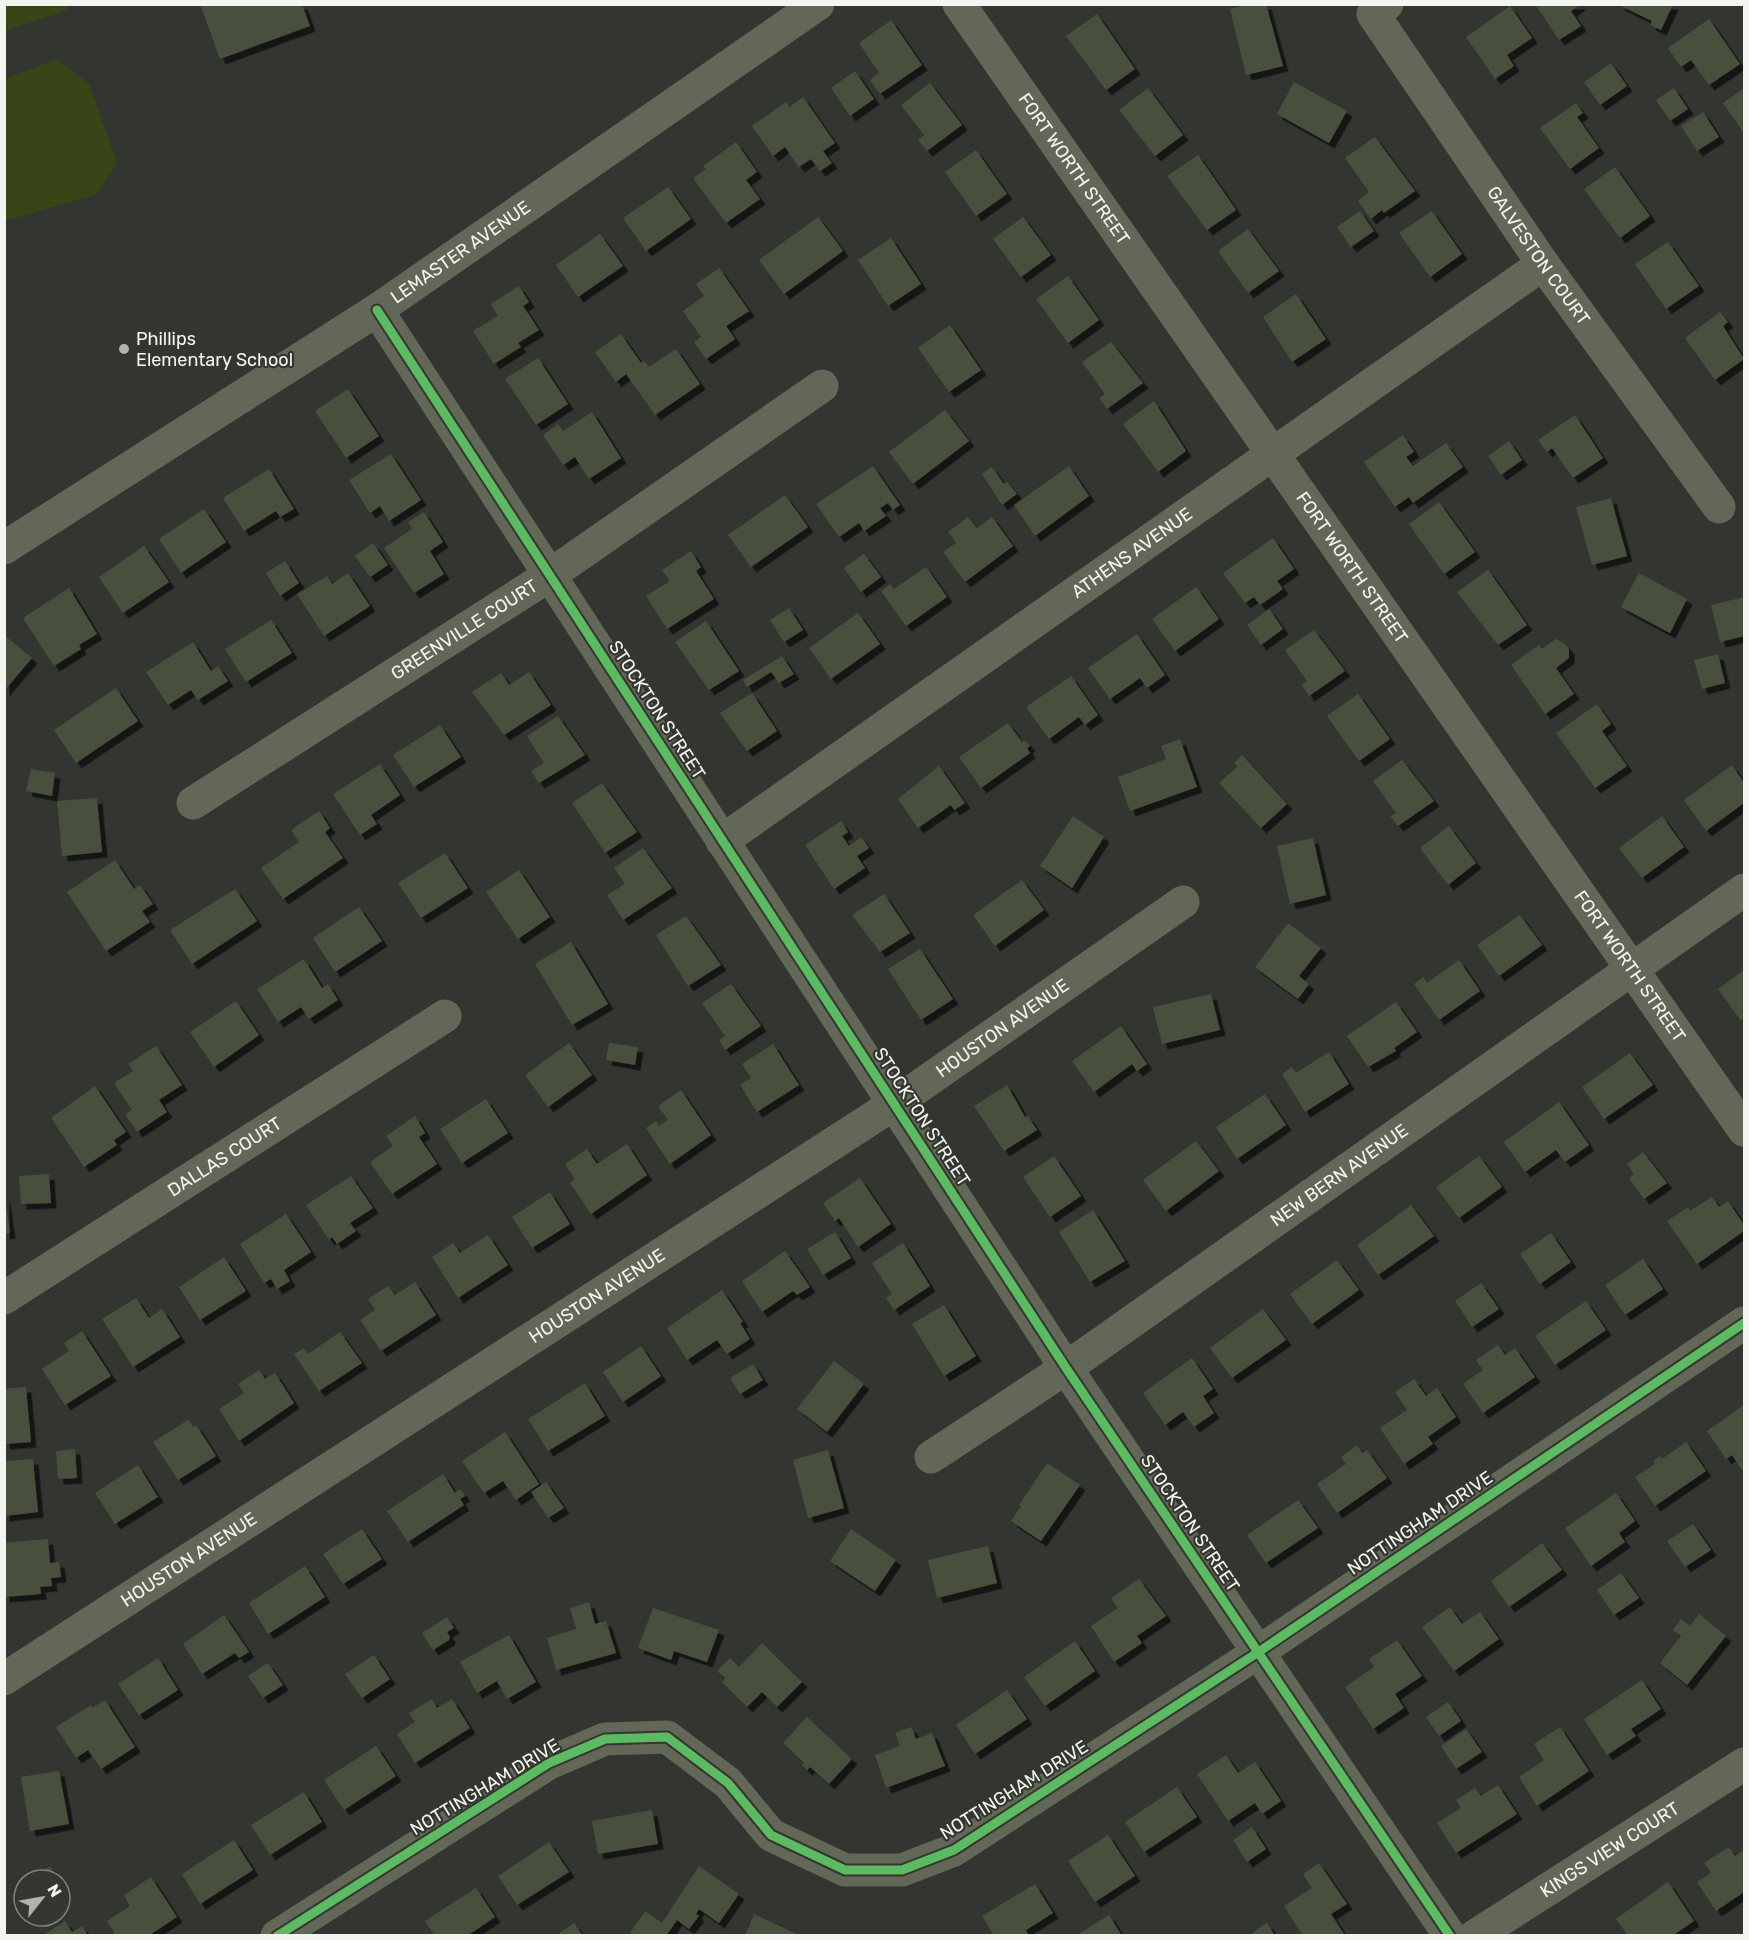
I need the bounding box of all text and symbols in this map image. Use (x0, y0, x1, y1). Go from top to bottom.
street label: FORT WORTH STREET (1014, 89, 1134, 249)
street label: GALVESTON COURT (1482, 182, 1595, 329)
street label: LEMASTER AVENUE (386, 196, 535, 308)
place label: Phillips Elementary School (136, 328, 293, 371)
marker: Phillips Elementary School (117, 342, 131, 356)
street label: FORT WORTH STREET (1291, 488, 1412, 648)
street label: ATHENS AVENUE (1067, 503, 1197, 603)
street label: GREENVILLE COURT (387, 575, 542, 685)
street label: STOCKTON STREET (604, 637, 710, 783)
street label: FORT WORTH STREET (1569, 886, 1690, 1046)
street label: HOUSTON AVENUE (932, 974, 1073, 1082)
street label: STOCKTON STREET (869, 1044, 975, 1190)
street label: DALLAS COURT (164, 1112, 286, 1201)
street label: NEW BERN AVENUE (1266, 1119, 1412, 1231)
street label: HOUSTON AVENUE (525, 1244, 669, 1348)
street label: STOCKTON STREET (1136, 1450, 1244, 1596)
street label: NOTTINGHAM DRIVE (1343, 1466, 1497, 1580)
street label: HOUSTON AVENUE (117, 1508, 261, 1612)
street label: NOTTINGHAM DRIVE (406, 1734, 564, 1840)
street label: NOTTINGHAM DRIVE (936, 1736, 1092, 1844)
street label: KINGS VIEW COURT (1536, 1797, 1683, 1902)
north arrow (12, 1868, 72, 1928)
text: N (43, 1881, 66, 1900)

